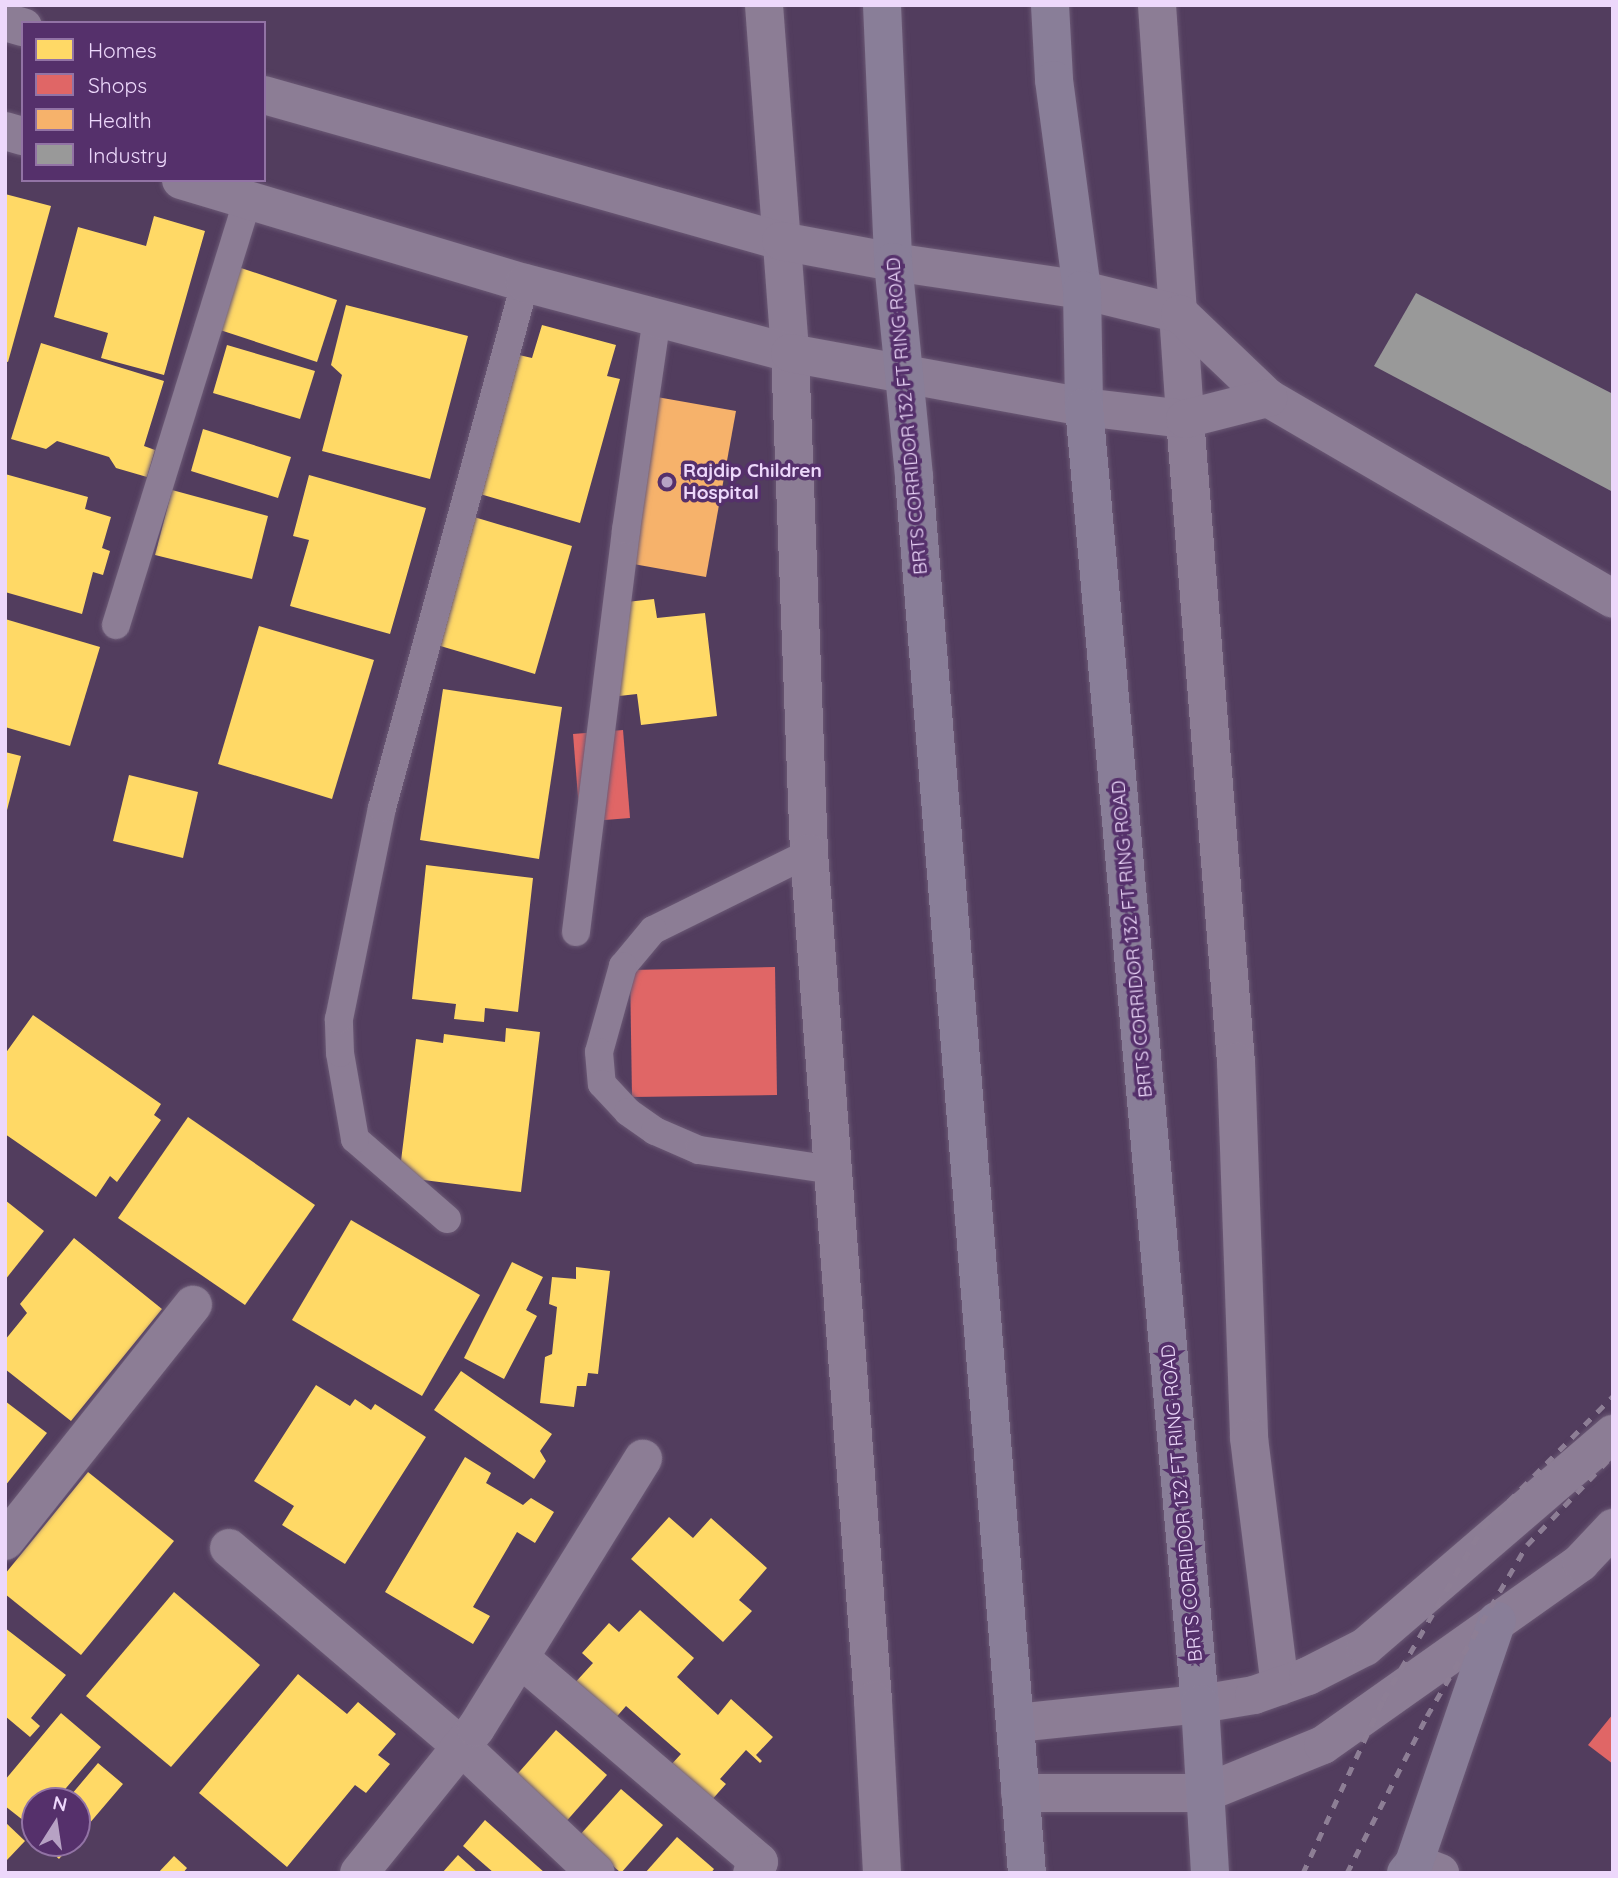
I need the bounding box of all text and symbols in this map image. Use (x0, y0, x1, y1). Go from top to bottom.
legend (21, 21, 266, 182)
text: Homes (88, 37, 157, 63)
text: Shops (88, 72, 147, 98)
text: Health (88, 107, 152, 133)
text: Industry (88, 142, 167, 168)
street label: BRTS CORRIDOR 132 FT RING ROAD (882, 256, 932, 576)
place label: Rajdip Children Hospital (683, 460, 822, 504)
marker: Rajdip Children Hospital (657, 472, 677, 492)
street label: BRTS CORRIDOR 132 FT RING ROAD (1107, 779, 1157, 1099)
street label: BRTS CORRIDOR 132 FT RING ROAD (1157, 1343, 1207, 1663)
north arrow (21, 1787, 91, 1857)
text: N (51, 1790, 69, 1817)

